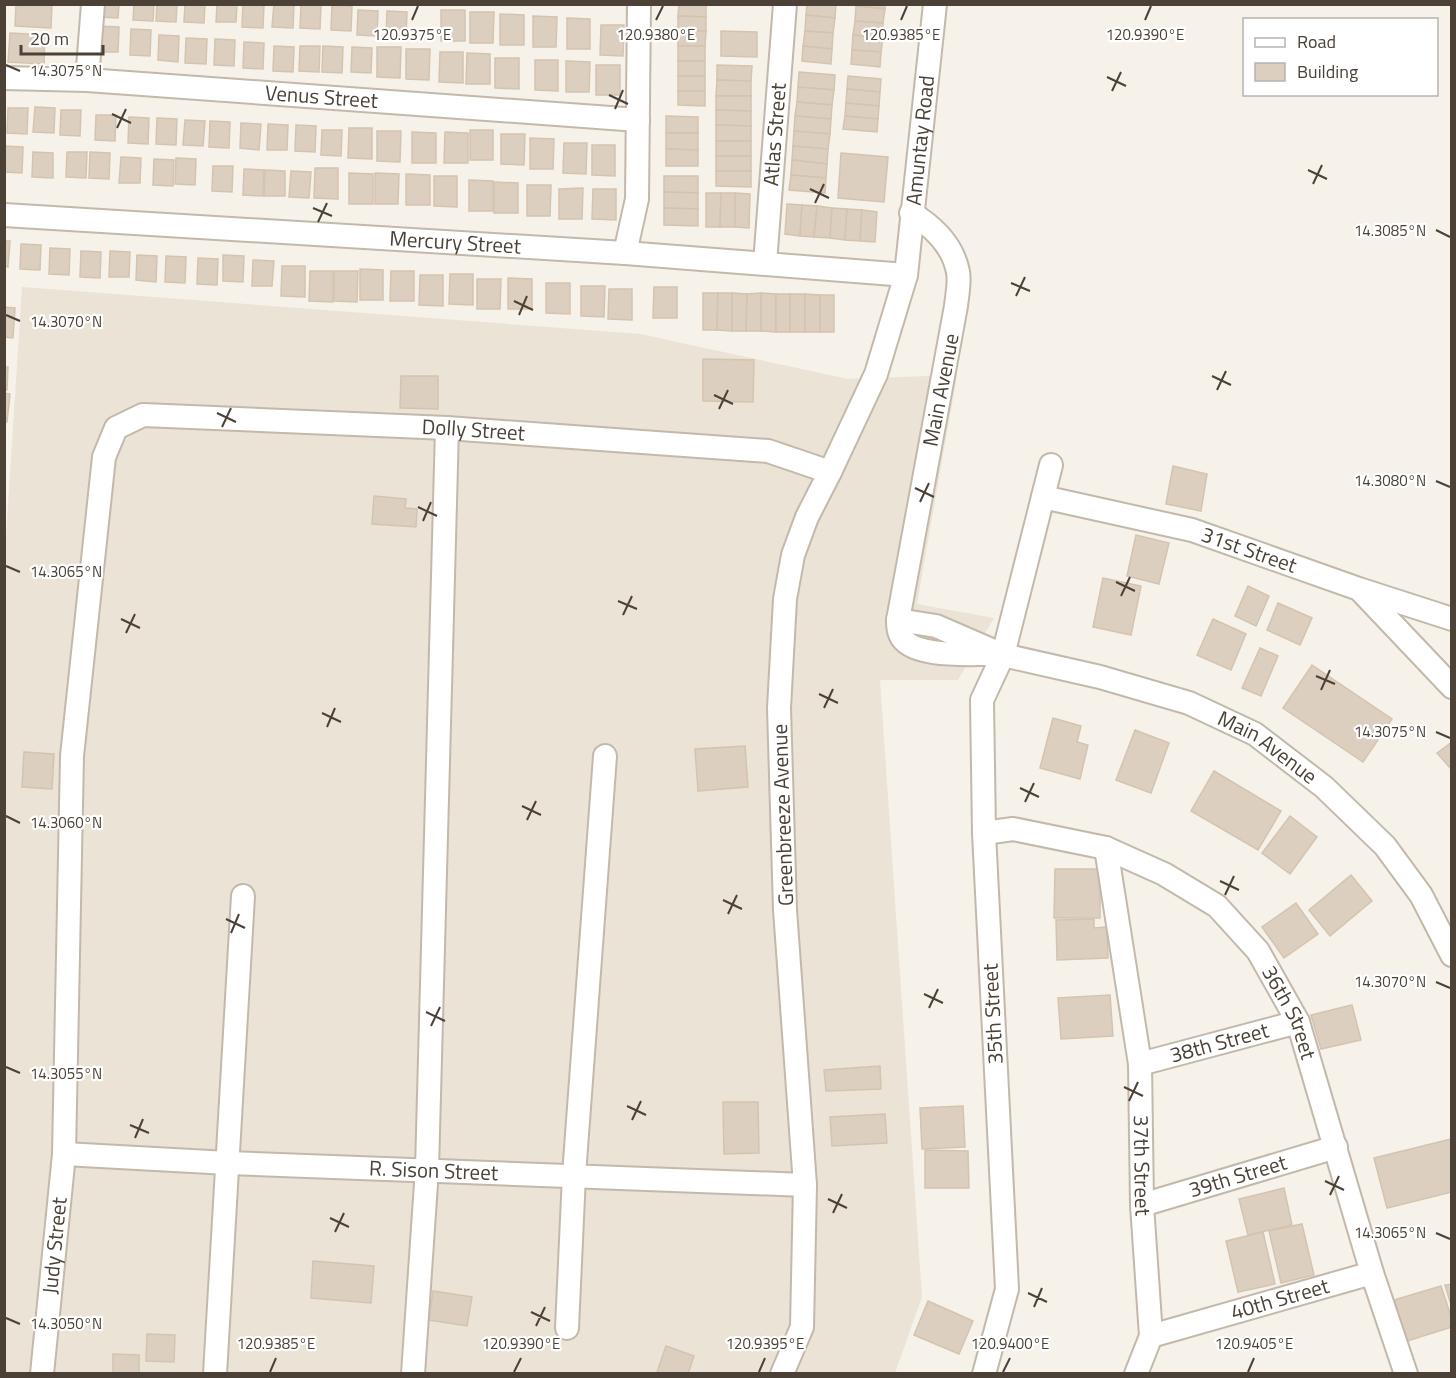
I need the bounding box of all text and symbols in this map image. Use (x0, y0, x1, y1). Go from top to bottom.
scale bar (21, 18, 104, 56)
legend (1243, 18, 1438, 96)
text: 120.9375°E (373, 23, 451, 46)
text: 120.9380°E (617, 23, 695, 46)
text: 120.9385°E (862, 23, 940, 46)
text: 120.9390°E (1106, 23, 1184, 46)
text: 20 m (30, 25, 69, 52)
text: Road (1297, 28, 1336, 55)
text: Building (1297, 58, 1358, 85)
text: 14.3075°N (30, 59, 102, 82)
street label: Amuntay Road (897, 74, 942, 207)
street label: Venus Street (264, 76, 380, 116)
street label: Atlas Street (754, 81, 794, 187)
text: 14.3085°N (1354, 219, 1426, 242)
street label: Mercury Street (388, 222, 523, 262)
text: 14.3070°N (30, 310, 102, 333)
street label: Main Avenue (913, 331, 967, 449)
street label: Dolly Street (421, 410, 527, 449)
text: 14.3080°N (1354, 469, 1426, 492)
street label: 31st Street (1197, 518, 1302, 581)
text: 14.3065°N (30, 560, 102, 583)
street label: Main Avenue (1213, 702, 1325, 791)
text: 14.3075°N (1354, 720, 1426, 743)
street label: Greenbreeze Avenue (763, 723, 801, 907)
text: 14.3060°N (30, 811, 102, 834)
street label: 36th Street (1254, 959, 1325, 1064)
street label: 35th Street (973, 962, 1011, 1065)
text: 14.3070°N (1354, 970, 1426, 993)
street label: 38th Street (1166, 1013, 1273, 1070)
text: 14.3055°N (30, 1062, 102, 1085)
street label: 37th Street (1126, 1115, 1160, 1217)
street label: 39th Street (1185, 1145, 1291, 1205)
street label: R. Sison Street (369, 1151, 499, 1188)
street label: Judy Street (33, 1195, 75, 1296)
text: 14.3065°N (1354, 1221, 1426, 1244)
street label: 40th Street (1227, 1269, 1333, 1328)
text: 14.3050°N (30, 1312, 102, 1335)
text: 120.9385°E (237, 1332, 315, 1355)
text: 120.9390°E (482, 1332, 560, 1355)
text: 120.9395°E (726, 1332, 804, 1355)
text: 120.9400°E (971, 1332, 1049, 1355)
text: 120.9405°E (1215, 1332, 1293, 1355)

